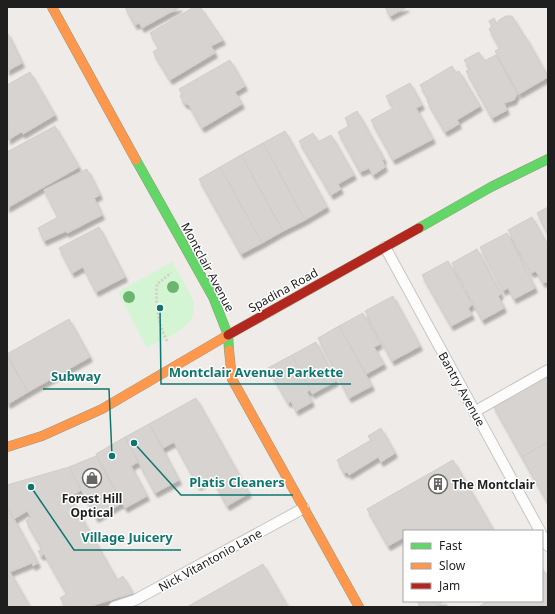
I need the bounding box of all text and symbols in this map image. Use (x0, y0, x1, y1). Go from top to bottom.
street label: Montclair Avenue (177, 219, 239, 315)
street label: Spadina Road (245, 264, 321, 316)
street label: Bantry Avenue (435, 349, 490, 429)
callout: Montclair Avenue Parkette (161, 359, 351, 384)
text: Montclair Avenue Parkette (169, 363, 344, 381)
callout: Subway (43, 364, 109, 389)
text: Subway (51, 367, 102, 385)
shop icon: Forest Hill Optical (81, 467, 103, 489)
callout: Platis Cleaners (181, 470, 293, 495)
text: Platis Cleaners (189, 473, 285, 491)
building icon: The Montclair (427, 473, 449, 495)
place label: The Montclair (452, 476, 535, 493)
place label: Forest Hill Optical (62, 490, 122, 521)
street label: Nick Vitantonio Lane (155, 524, 265, 596)
callout: Village Juicery (74, 525, 181, 550)
text: Village Juicery (81, 528, 173, 546)
legend (403, 530, 543, 602)
text: Fast (439, 537, 463, 554)
text: Slow (439, 557, 466, 574)
text: Jam (438, 577, 460, 594)

